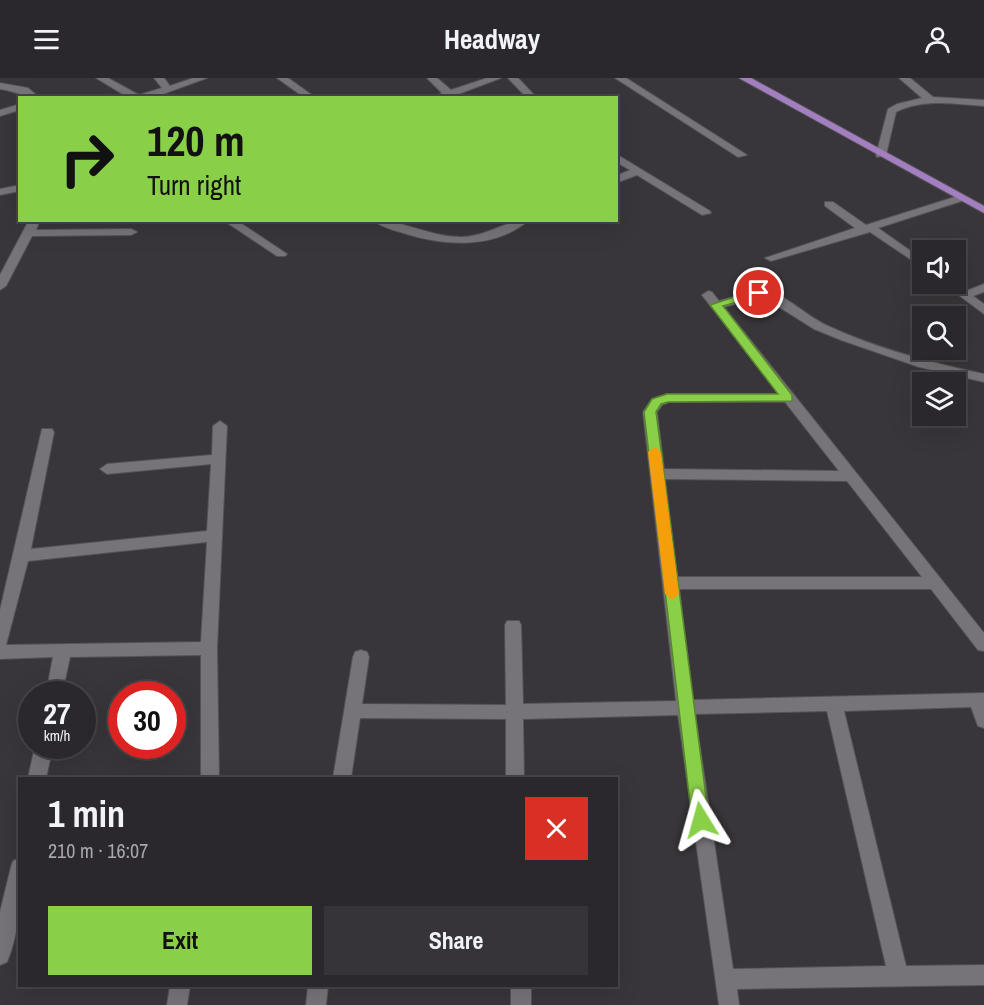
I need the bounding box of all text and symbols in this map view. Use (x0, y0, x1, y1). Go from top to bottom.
text: Headway (444, 21, 540, 57)
icon: menu (30, 23, 63, 56)
icon: person (921, 23, 954, 56)
text: 120 m (147, 113, 245, 169)
icon: right (48, 120, 126, 198)
text: Turn right (147, 167, 241, 203)
map controls (912, 240, 966, 426)
button: sound (912, 240, 966, 294)
pin (733, 267, 784, 318)
icon: arrive (742, 276, 775, 309)
button: search (912, 306, 966, 360)
button: layers (912, 372, 966, 426)
speed limit sign: 30 (108, 681, 186, 759)
text: 27 (43, 693, 71, 733)
text: km/h (44, 725, 70, 746)
position arrow (669, 788, 733, 852)
text: 1 min (48, 790, 125, 838)
button: close (525, 797, 588, 860)
text: 210 m · 16:07 (48, 837, 148, 864)
button: Exit (48, 906, 312, 975)
button: Share (324, 906, 588, 975)

